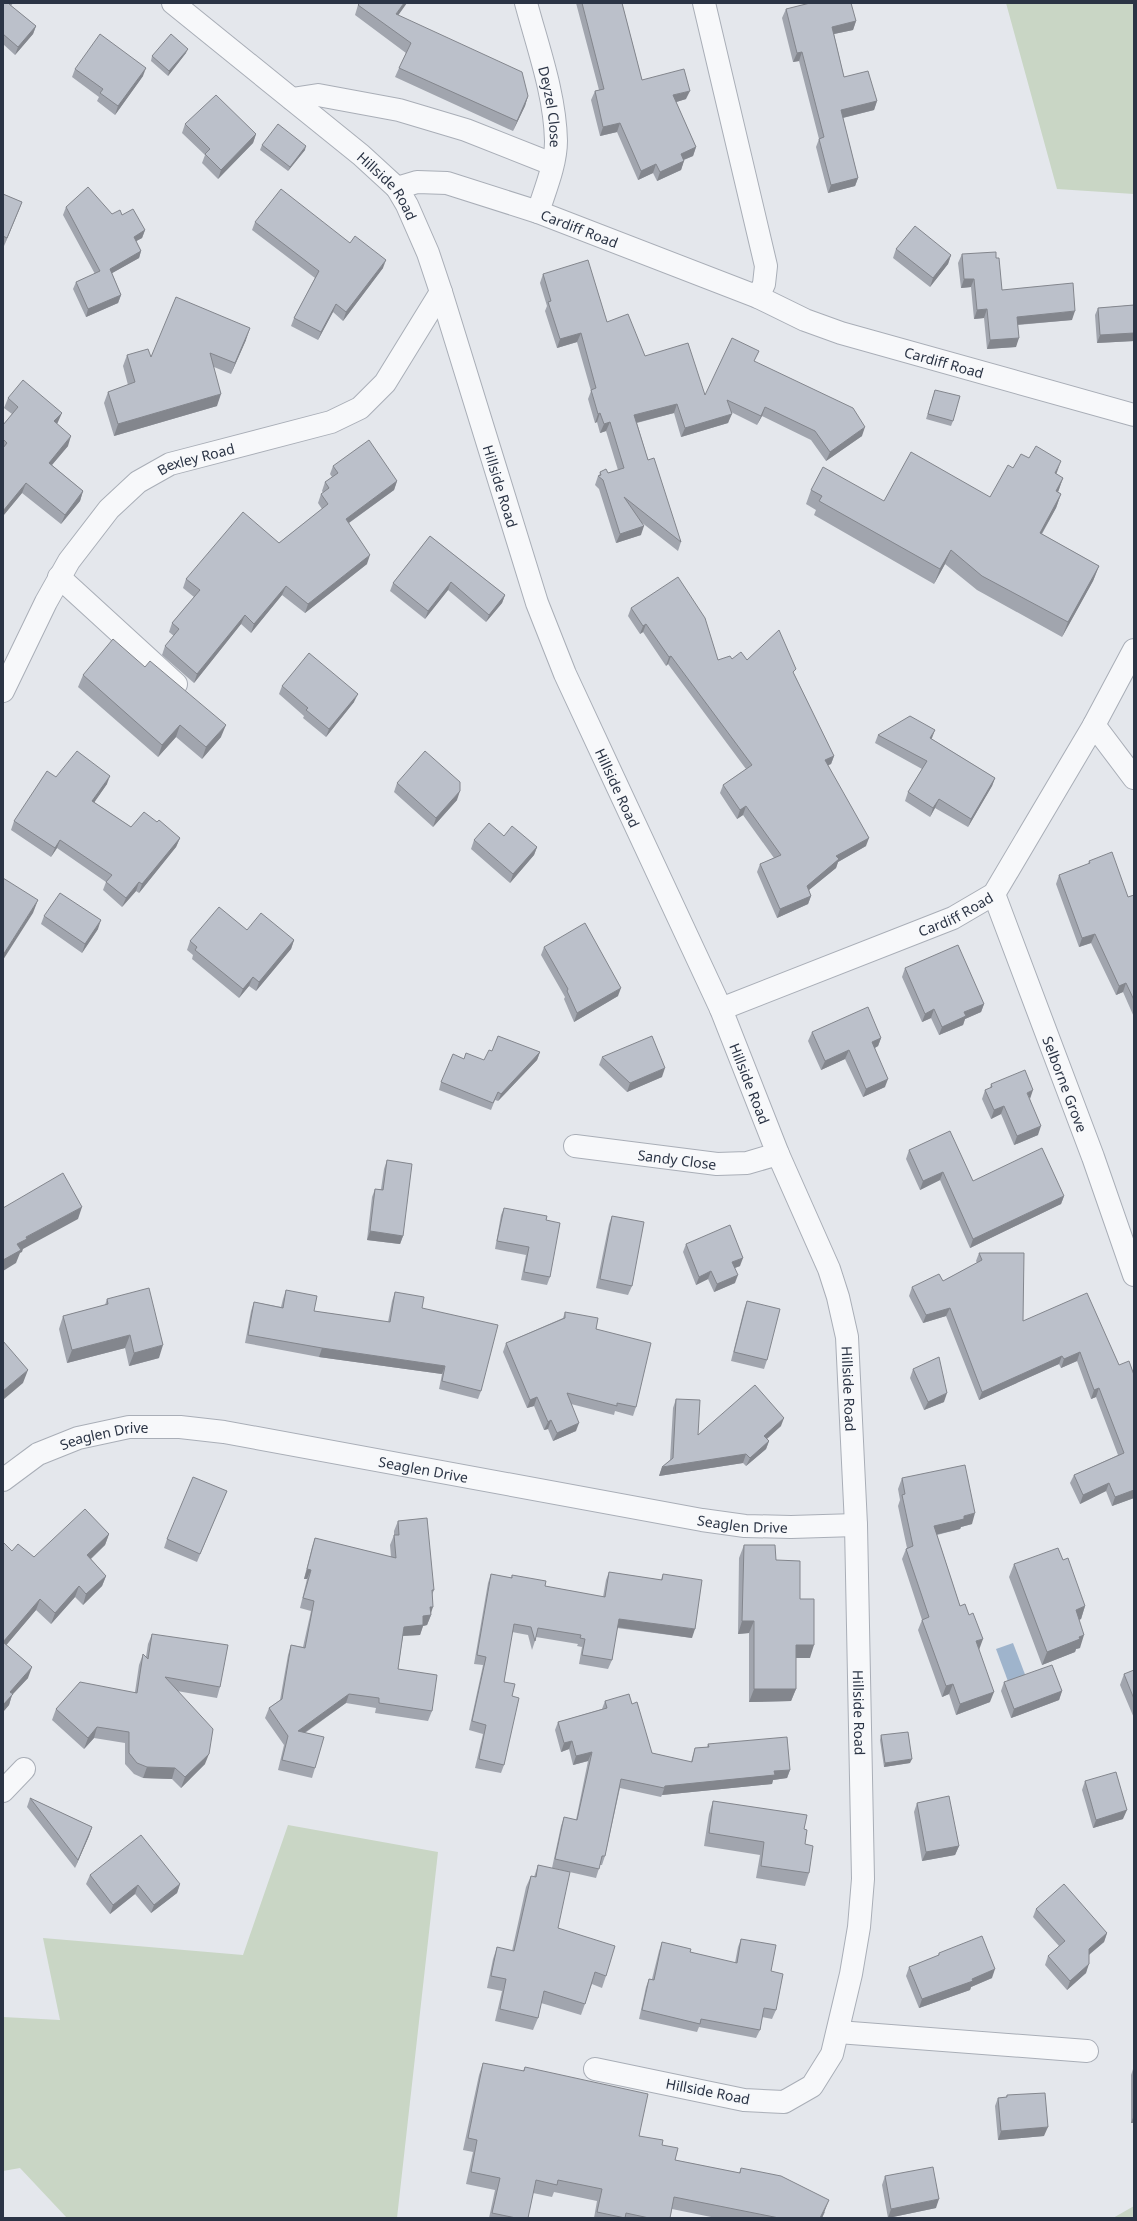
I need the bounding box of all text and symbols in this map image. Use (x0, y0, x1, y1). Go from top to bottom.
street label: Deyzel Close (535, 64, 566, 148)
street label: Hillside Road (353, 147, 422, 223)
street label: Cardiff Road (538, 205, 621, 252)
street label: Cardiff Road (902, 342, 986, 382)
street label: Bexley Road (153, 438, 236, 479)
street label: Hillside Road (479, 443, 523, 530)
street label: Hillside Road (591, 745, 645, 830)
street label: Cardiff Road (915, 887, 996, 940)
street label: Selborne Grove (1039, 1033, 1092, 1135)
street label: Hillside Road (726, 1040, 775, 1127)
street label: Sandy Close (637, 1145, 718, 1173)
street label: Hillside Road (838, 1346, 861, 1432)
street label: Seaglen Drive (57, 1418, 149, 1454)
street label: Seaglen Drive (377, 1451, 470, 1486)
street label: Seaglen Drive (696, 1510, 788, 1536)
street label: Hillside Road (849, 1670, 870, 1755)
street label: Hillside Road (664, 2074, 752, 2108)

